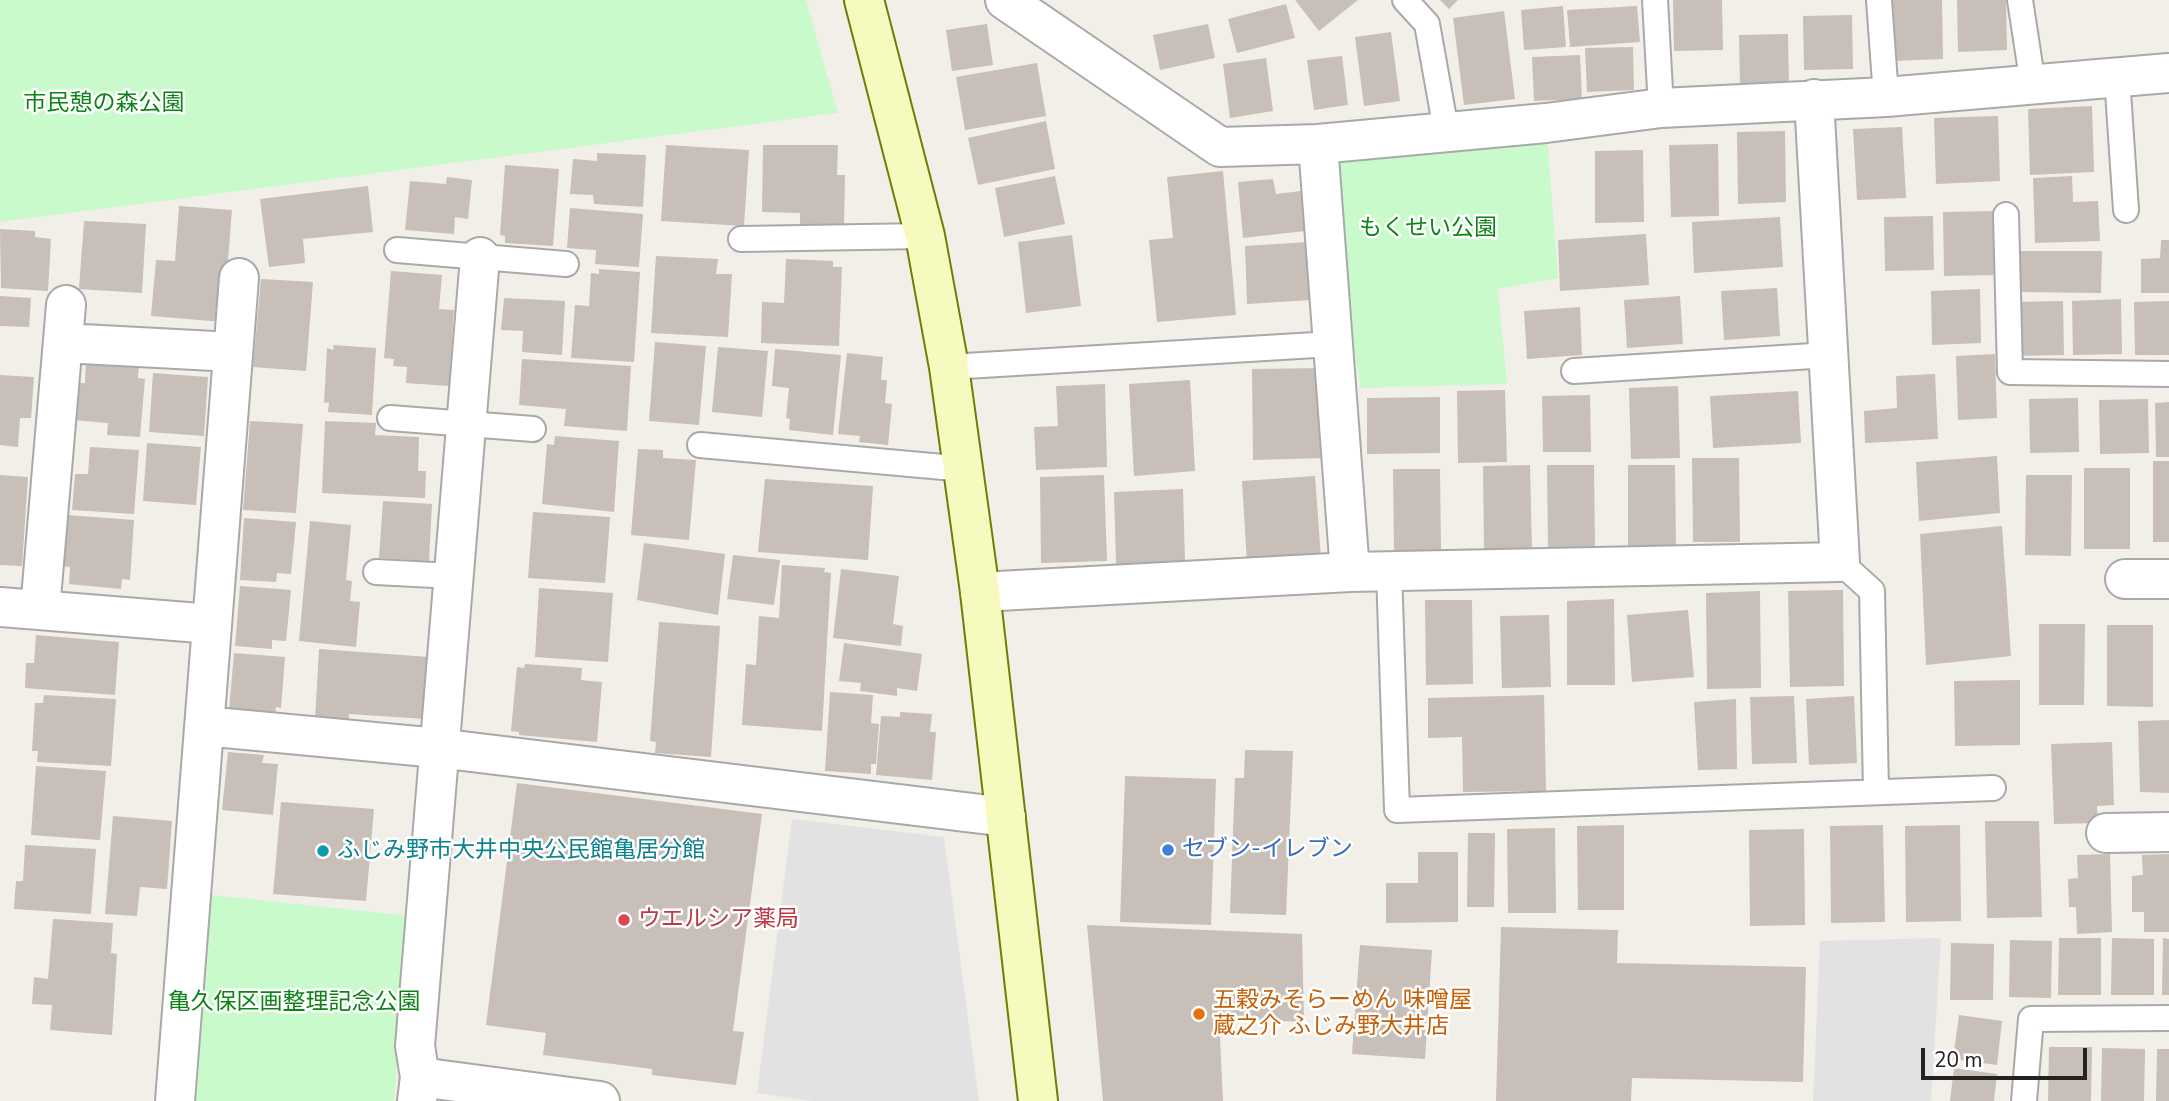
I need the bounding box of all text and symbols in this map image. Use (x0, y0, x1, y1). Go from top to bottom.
park label: 市民憩の森公園 (24, 90, 184, 118)
park label: もくせい公園 (1359, 215, 1497, 243)
place label: セブン-イレブン (1182, 836, 1353, 864)
place label: ふじみ野市大井中央公民館亀居分館 (337, 837, 705, 865)
marker: セブン-イレブン (1160, 842, 1176, 858)
marker: ふじみ野市大井中央公民館亀居分館 (315, 843, 331, 859)
place label: ウエルシア薬局 (638, 906, 799, 934)
marker: ウエルシア薬局 (616, 912, 632, 928)
place label: 五穀みそらーめん 味噌屋 蔵之介 ふじみ野大井店 (1213, 987, 1472, 1041)
park label: 亀久保区画整理記念公園 (168, 989, 420, 1017)
marker: 五穀みそらーめん 味噌屋 蔵之介 ふじみ野大井店 (1191, 1006, 1207, 1022)
scale bar (1924, 1034, 2090, 1078)
text: 20 m (1934, 1046, 1983, 1074)

